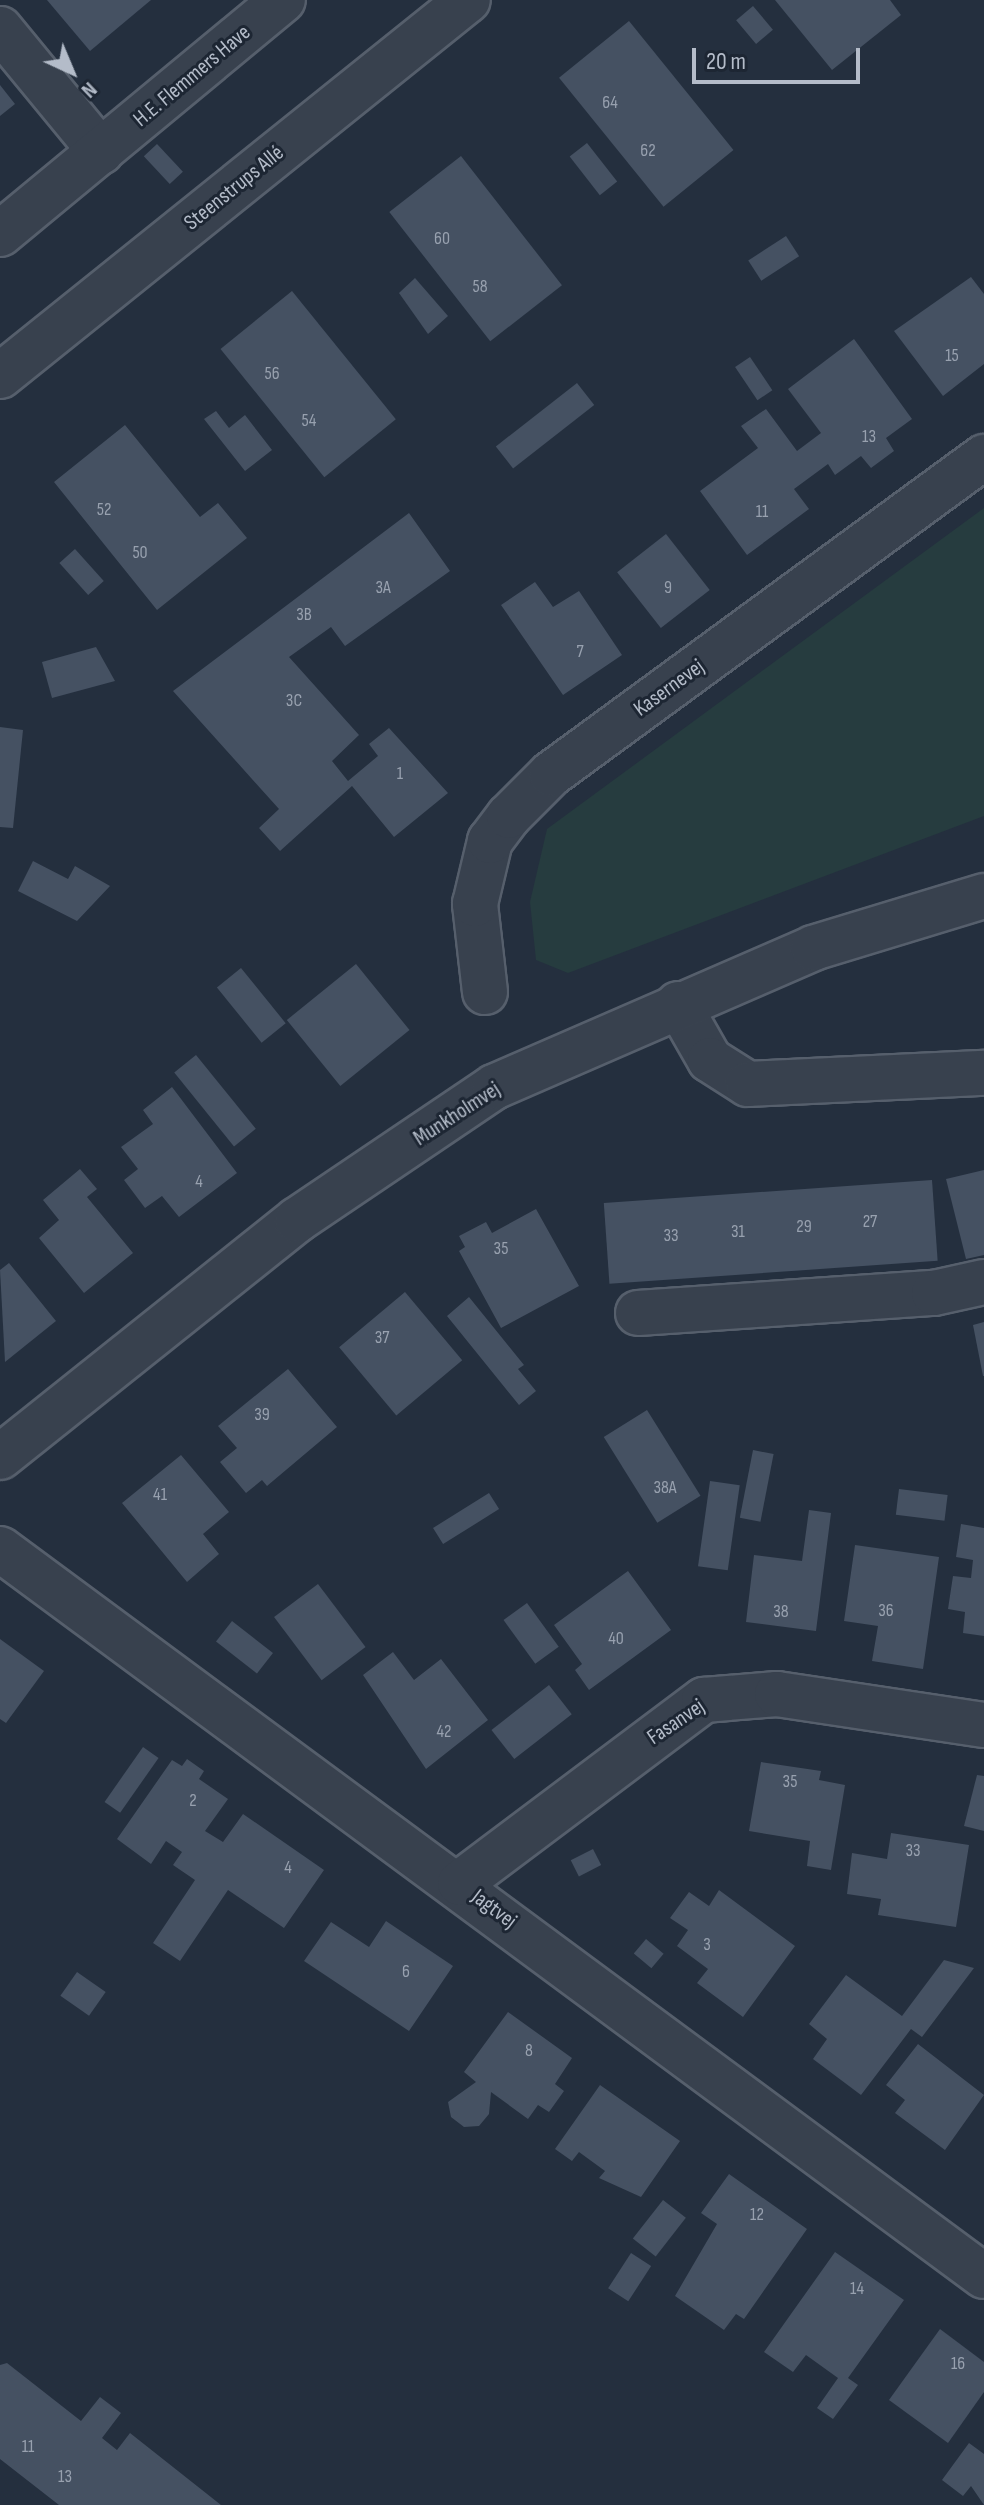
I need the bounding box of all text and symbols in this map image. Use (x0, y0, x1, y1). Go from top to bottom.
street label: H.E. Flemmers Have (128, 19, 256, 133)
north arrow (32, 32, 112, 112)
scale bar (696, 32, 864, 82)
text: 20 m (706, 47, 746, 76)
text: N (75, 76, 103, 103)
house number: 64 (602, 92, 618, 114)
street label: Steenstrups Allé (179, 140, 289, 236)
house number: 62 (640, 140, 656, 162)
house number: 60 (434, 228, 450, 250)
house number: 58 (472, 276, 488, 298)
house number: 15 (945, 345, 959, 367)
house number: 56 (264, 363, 280, 385)
house number: 54 (302, 410, 316, 432)
house number: 13 (862, 426, 876, 448)
house number: 52 (97, 499, 111, 521)
house number: 11 (756, 501, 768, 523)
house number: 50 (132, 542, 148, 564)
house number: 3A (375, 577, 391, 599)
house number: 9 (664, 577, 672, 599)
house number: 3B (296, 604, 312, 626)
house number: 7 (576, 641, 584, 663)
street label: Kasernevej (629, 654, 709, 722)
house number: 3C (286, 690, 302, 712)
house number: 1 (397, 763, 403, 785)
street label: Munkholmvej (409, 1076, 505, 1152)
house number: 4 (195, 1171, 203, 1193)
house number: 27 (863, 1211, 877, 1233)
house number: 29 (796, 1216, 812, 1238)
house number: 31 (731, 1221, 745, 1243)
house number: 33 (663, 1225, 679, 1247)
house number: 35 (494, 1238, 508, 1260)
house number: 37 (375, 1327, 389, 1349)
house number: 39 (254, 1404, 270, 1426)
house number: 38A (653, 1477, 677, 1499)
house number: 41 (153, 1484, 167, 1506)
house number: 36 (878, 1600, 894, 1622)
house number: 38 (773, 1601, 789, 1623)
house number: 40 (608, 1628, 624, 1650)
street label: Fasanvej (642, 1693, 710, 1751)
house number: 42 (436, 1721, 452, 1743)
house number: 35 (783, 1771, 797, 1793)
house number: 2 (189, 1790, 197, 1812)
house number: 33 (905, 1840, 921, 1862)
house number: 4 (284, 1857, 292, 1879)
street label: Jagtvej (466, 1884, 522, 1934)
house number: 3 (703, 1934, 711, 1956)
house number: 6 (402, 1961, 410, 1983)
house number: 8 (525, 2040, 533, 2062)
house number: 12 (750, 2204, 764, 2226)
house number: 14 (850, 2278, 864, 2300)
house number: 16 (951, 2353, 965, 2375)
house number: 11 (22, 2436, 34, 2458)
house number: 13 (58, 2466, 72, 2488)

